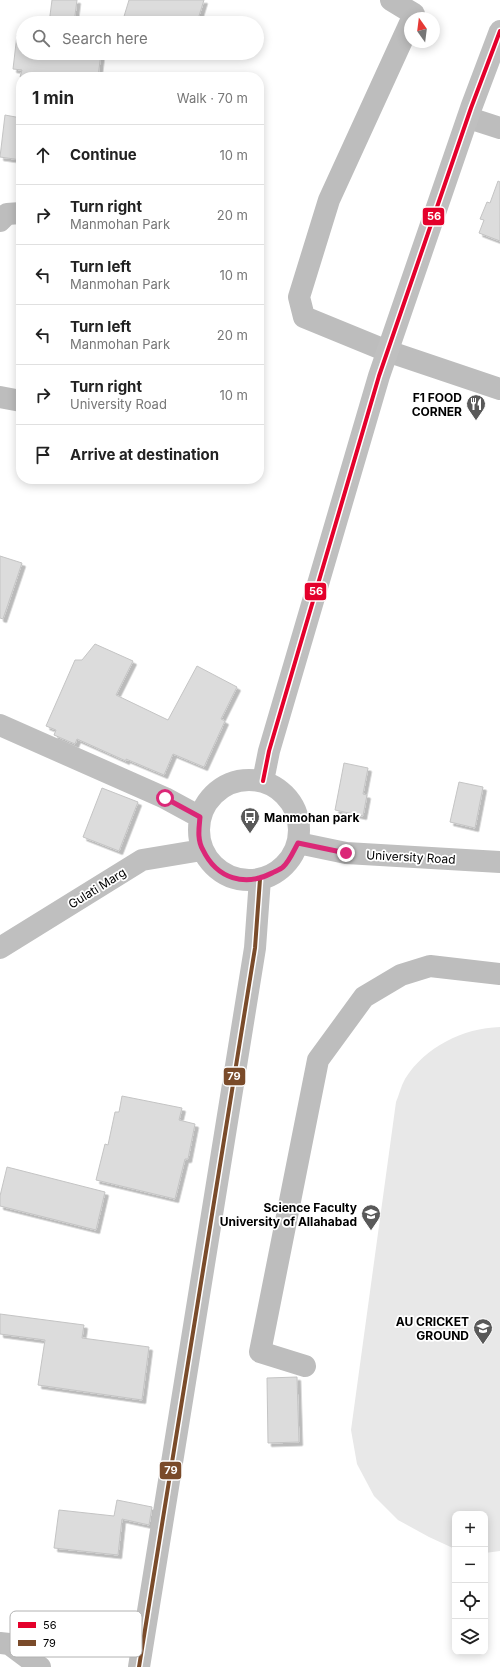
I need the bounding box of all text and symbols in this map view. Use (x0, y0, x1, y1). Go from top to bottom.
north arrow (404, 12, 440, 48)
search box (16, 16, 264, 60)
icon: search (30, 27, 52, 49)
text: Search here (62, 29, 148, 48)
text: 1 min (32, 88, 74, 108)
text: Walk · 70 m (177, 90, 248, 106)
icon: ahead (32, 144, 54, 166)
text: Continue (70, 145, 137, 164)
text: 10 m (219, 147, 248, 163)
text: Turn right (70, 197, 142, 216)
icon: right (32, 204, 54, 226)
text: 20 m (217, 207, 248, 223)
line badge: 56 (422, 207, 445, 226)
text: 56 (427, 209, 441, 223)
text: Manmohan Park (70, 216, 170, 232)
text: Turn left (70, 257, 131, 276)
icon: left (32, 264, 54, 286)
text: 10 m (219, 267, 248, 283)
text: Manmohan Park (70, 276, 170, 292)
text: Turn left (70, 317, 131, 336)
icon: left (32, 324, 54, 346)
text: 20 m (217, 327, 248, 343)
text: Manmohan Park (70, 336, 170, 352)
text: Turn right (70, 377, 142, 396)
icon: right (32, 384, 54, 406)
text: 10 m (219, 387, 248, 403)
place label: F1 FOOD CORNER (412, 390, 462, 419)
restaurant icon: F1 FOOD CORNER (465, 393, 487, 421)
text: University Road (70, 396, 167, 412)
icon: arrive (32, 444, 54, 466)
text: Arrive at destination (70, 445, 219, 464)
line badge: 56 (304, 582, 327, 601)
text: 56 (309, 584, 323, 598)
route start (156, 789, 174, 807)
bus stop icon: Manmohan park (239, 806, 261, 834)
place label: Manmohan park (264, 810, 359, 825)
route end (337, 844, 355, 862)
street label: University Road (366, 847, 456, 867)
street label: Gulati Marg (65, 864, 129, 912)
line badge: 79 (223, 1067, 246, 1086)
text: 79 (227, 1069, 241, 1083)
place label: Science Faculty University of Allahabad (220, 1200, 358, 1229)
school or university icon: Science Faculty University of Allahabad (360, 1203, 382, 1231)
place label: AU CRICKET GROUND (396, 1314, 469, 1343)
school or university icon: AU CRICKET GROUND (472, 1317, 494, 1345)
line badge: 79 (159, 1461, 182, 1480)
text: 79 (164, 1463, 178, 1477)
map controls (452, 1511, 488, 1655)
button: + (452, 1511, 488, 1547)
button: − (452, 1547, 488, 1583)
button: locate (452, 1583, 488, 1619)
legend (10, 1611, 142, 1657)
text: 56 (43, 1618, 57, 1632)
button: layers (452, 1619, 488, 1655)
text: 79 (43, 1636, 56, 1650)

